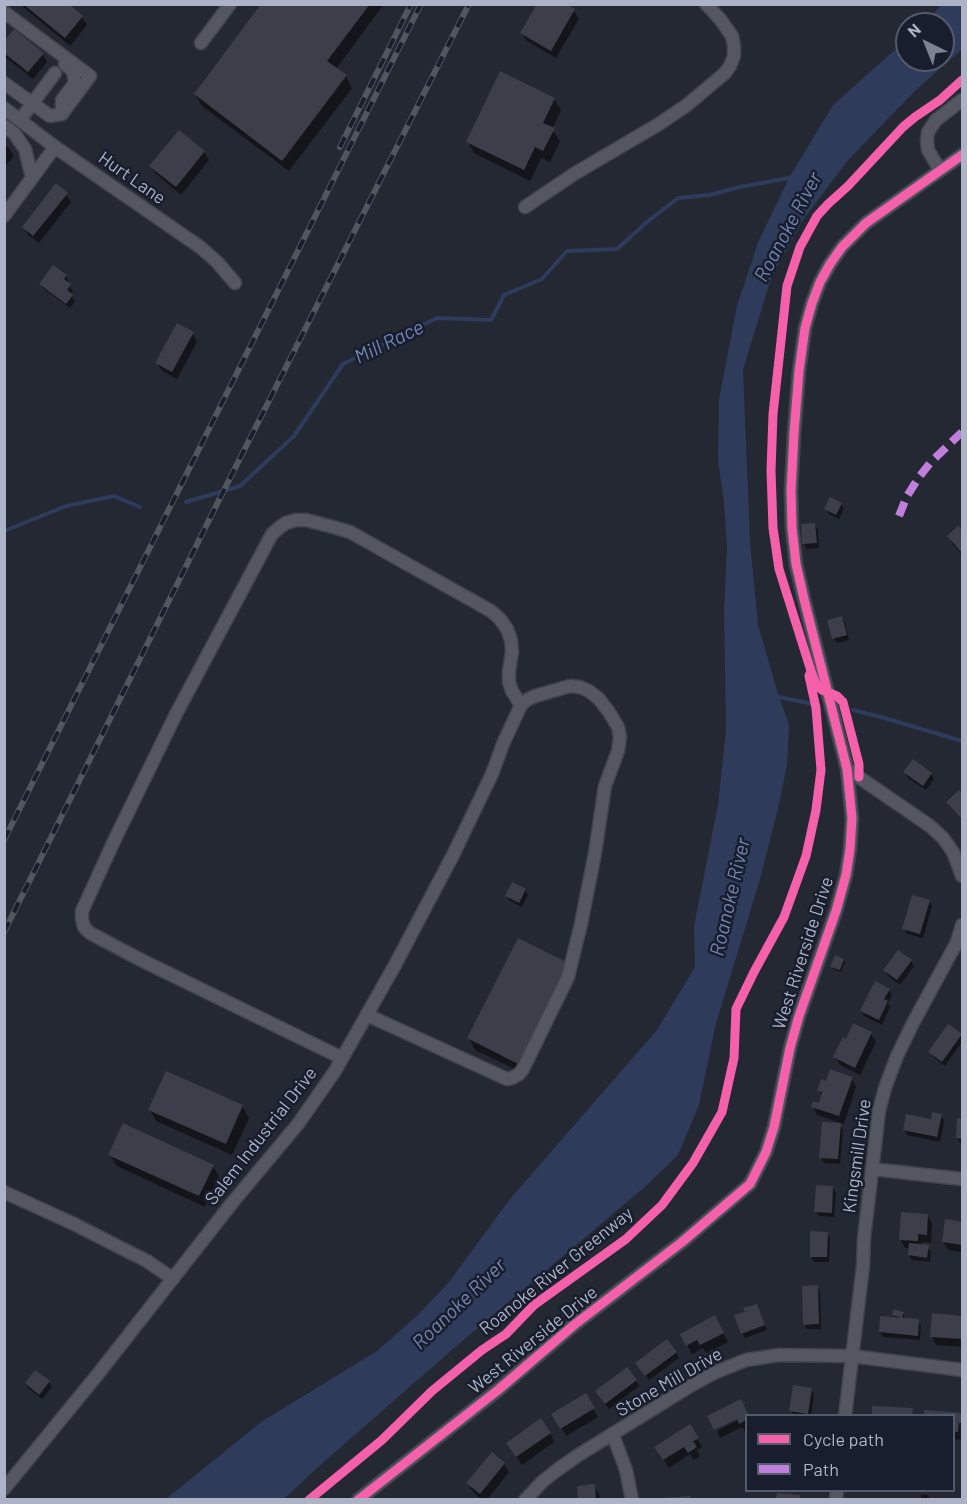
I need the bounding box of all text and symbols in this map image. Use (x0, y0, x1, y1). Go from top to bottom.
north arrow (895, 12, 955, 72)
text: N (903, 19, 924, 41)
street label: Hurt Lane (94, 147, 170, 209)
water label: Roanoke River (749, 168, 827, 286)
water label: Mill Race (350, 315, 428, 369)
water label: Roanoke River (705, 836, 755, 958)
street label: West Riverside Drive (768, 874, 838, 1032)
street label: Salem Industrial Drive (200, 1063, 322, 1209)
street label: Kingsmill Drive (838, 1098, 876, 1214)
street label: Roanoke River Greenway (475, 1202, 637, 1340)
water label: Roanoke River (407, 1253, 511, 1355)
street label: West Riverside Drive (464, 1281, 602, 1399)
street label: Stone Mill Drive (612, 1343, 726, 1421)
legend (745, 1414, 955, 1492)
text: Cycle path (803, 1428, 884, 1450)
text: Path (803, 1458, 839, 1480)

